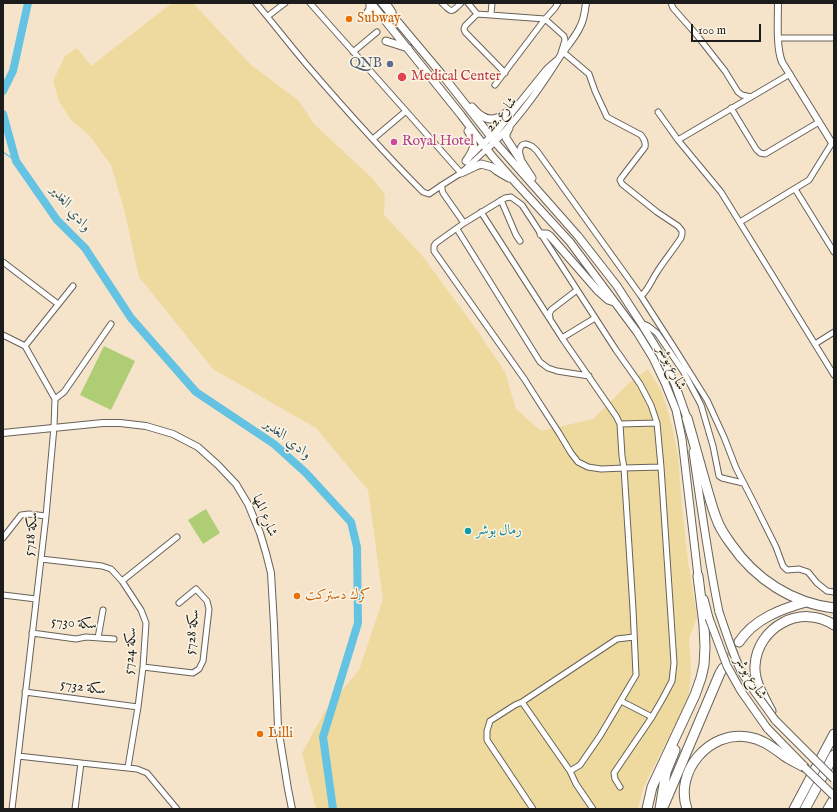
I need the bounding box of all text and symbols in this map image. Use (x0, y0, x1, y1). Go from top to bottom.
place label: Subway (357, 11, 401, 27)
marker: Subway (344, 14, 354, 24)
scale bar (693, 16, 763, 42)
text: 100 m (698, 23, 726, 38)
place label: QNB (349, 56, 382, 72)
marker: QNB (385, 59, 395, 69)
place label: Medical Center (411, 69, 501, 85)
marker: Medical Center (396, 71, 408, 83)
street label: شارع 22 (483, 94, 521, 136)
place label: Royal Hotel (402, 134, 474, 150)
marker: Royal Hotel (389, 137, 399, 147)
water label: وادي الغدير (45, 182, 95, 236)
street label: شارع بوشر (653, 343, 689, 393)
water label: وادي الغدير (259, 416, 315, 464)
street label: شارع المها (248, 492, 280, 540)
street label: سكة 5718 (21, 511, 43, 557)
place label: رمال بوشر (476, 523, 522, 539)
marker: رمال بوشر (463, 526, 473, 536)
place label: كرك دستركت (305, 588, 371, 604)
marker: كرك دستركت (292, 591, 302, 601)
street label: سكة 5728 (182, 608, 204, 656)
street label: سكة 5730 (51, 614, 97, 634)
street label: سكة 5724 (121, 627, 141, 675)
street label: شارع بوشر (731, 653, 769, 703)
street label: سكة 5732 (59, 677, 107, 699)
place label: Lilli (268, 726, 293, 742)
marker: Lilli (255, 729, 265, 739)

